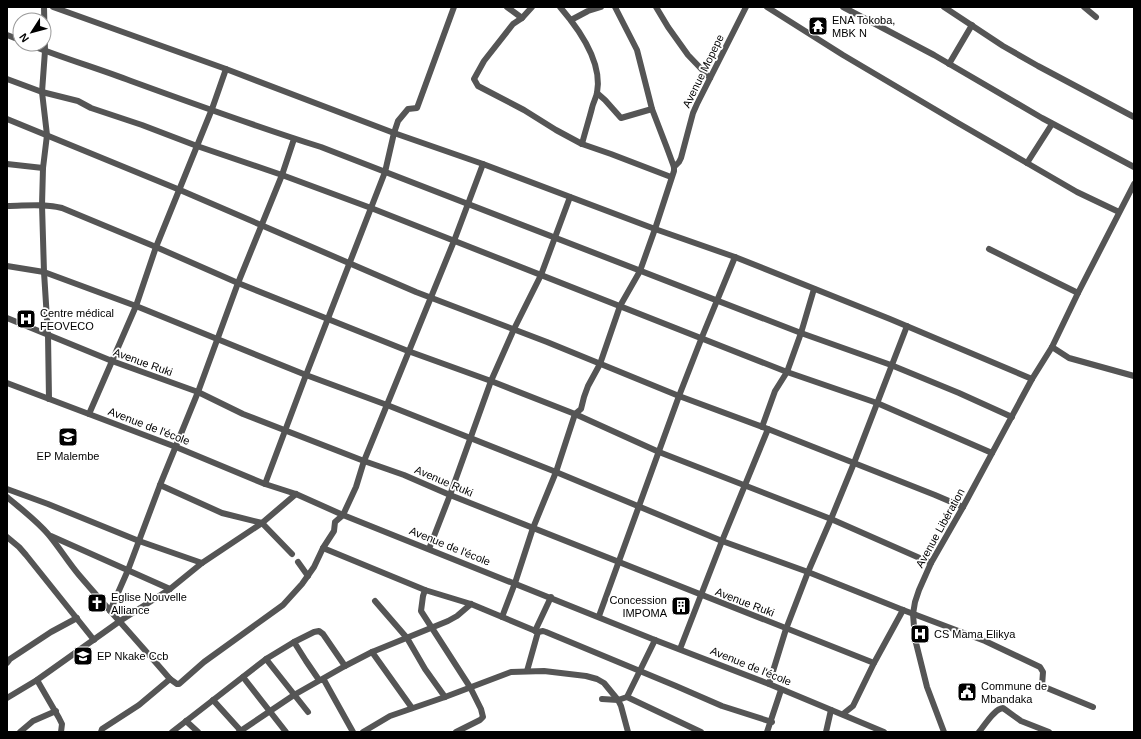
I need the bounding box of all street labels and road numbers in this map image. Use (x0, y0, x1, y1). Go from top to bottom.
street label: Avenue Mopepe (680, 32, 726, 110)
street label: Avenue Ruki (112, 346, 174, 378)
street label: Avenue de l'école (107, 405, 191, 447)
street label: Avenue Ruki (413, 463, 475, 499)
street label: Avenue Libération (913, 486, 967, 570)
street label: Avenue de l'école (408, 524, 492, 568)
street label: Avenue Ruki (714, 585, 776, 619)
street label: Avenue de l'école (709, 644, 793, 688)

